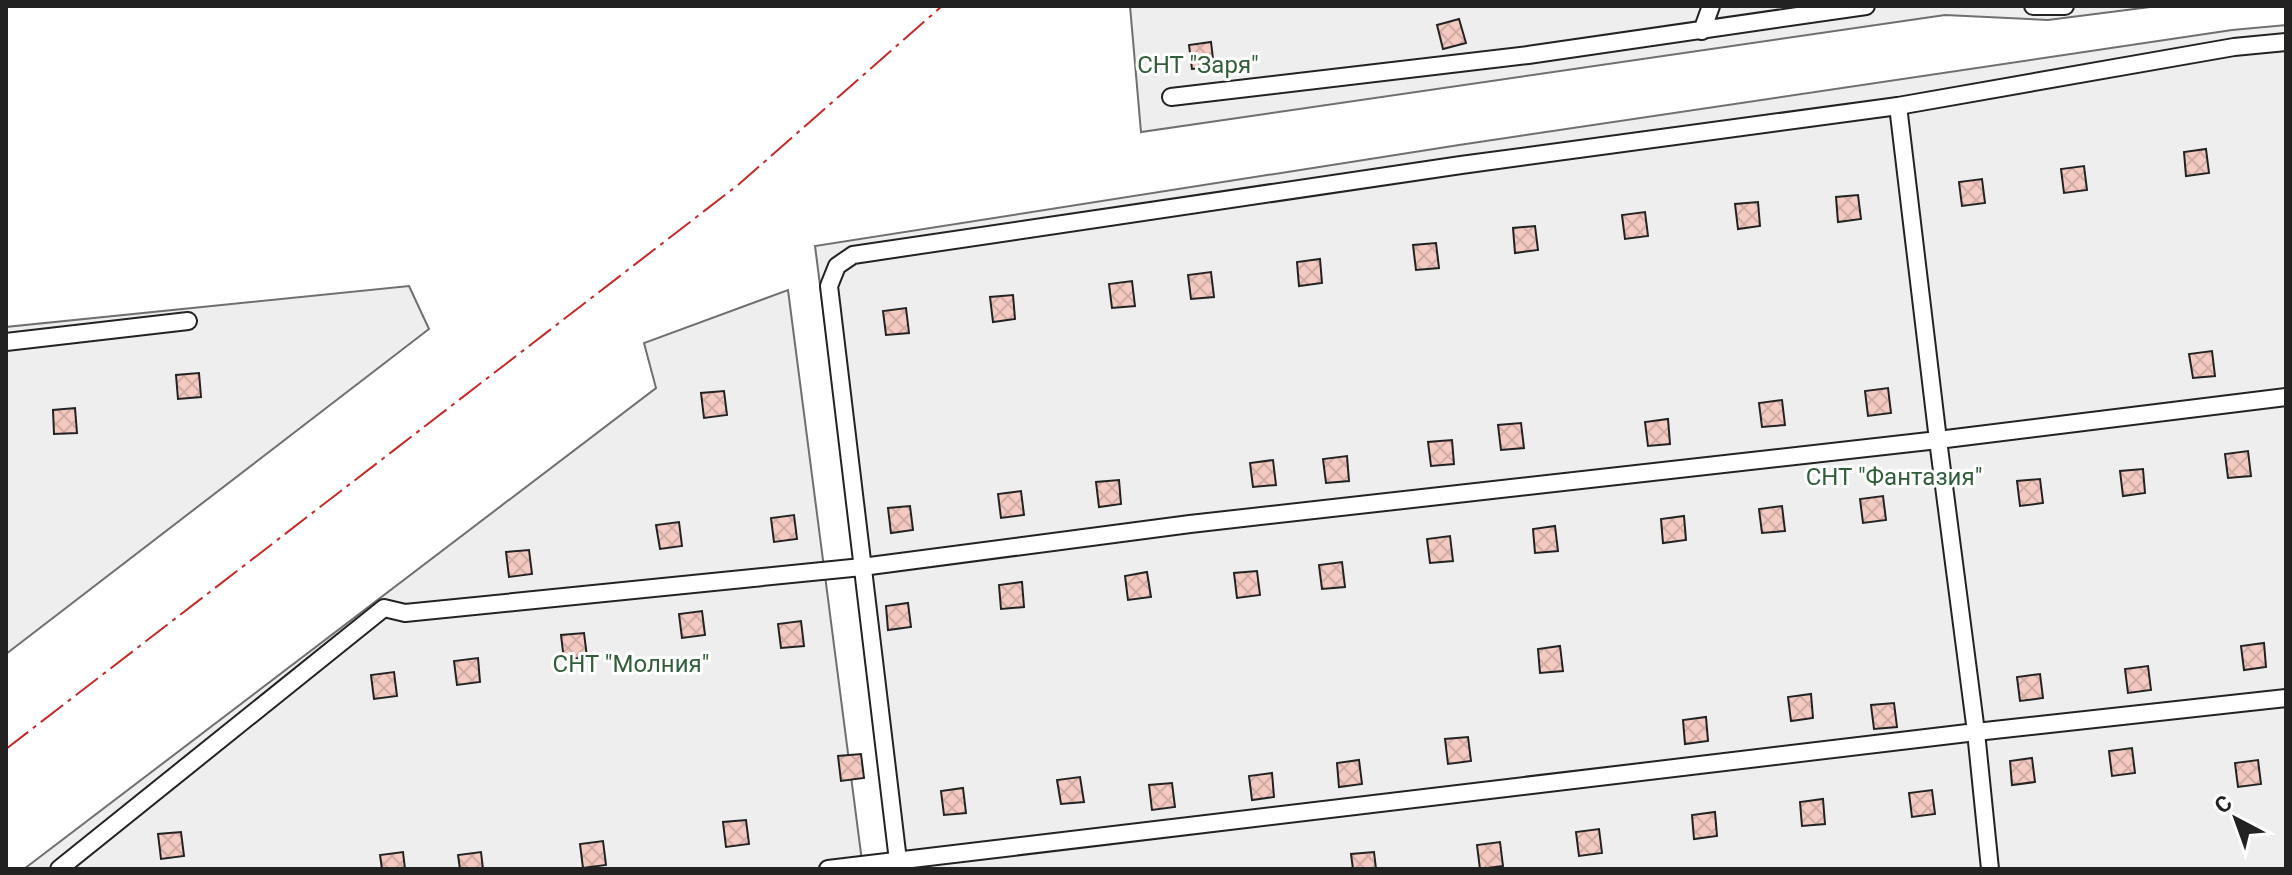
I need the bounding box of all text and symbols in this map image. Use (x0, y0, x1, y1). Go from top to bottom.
park label: СНТ "Заря" (1137, 51, 1259, 79)
park label: СНТ "Фантазия" (1806, 463, 1982, 491)
park label: СНТ "Молния" (553, 650, 709, 678)
north arrow (2196, 779, 2276, 859)
text: С (2210, 790, 2237, 818)

